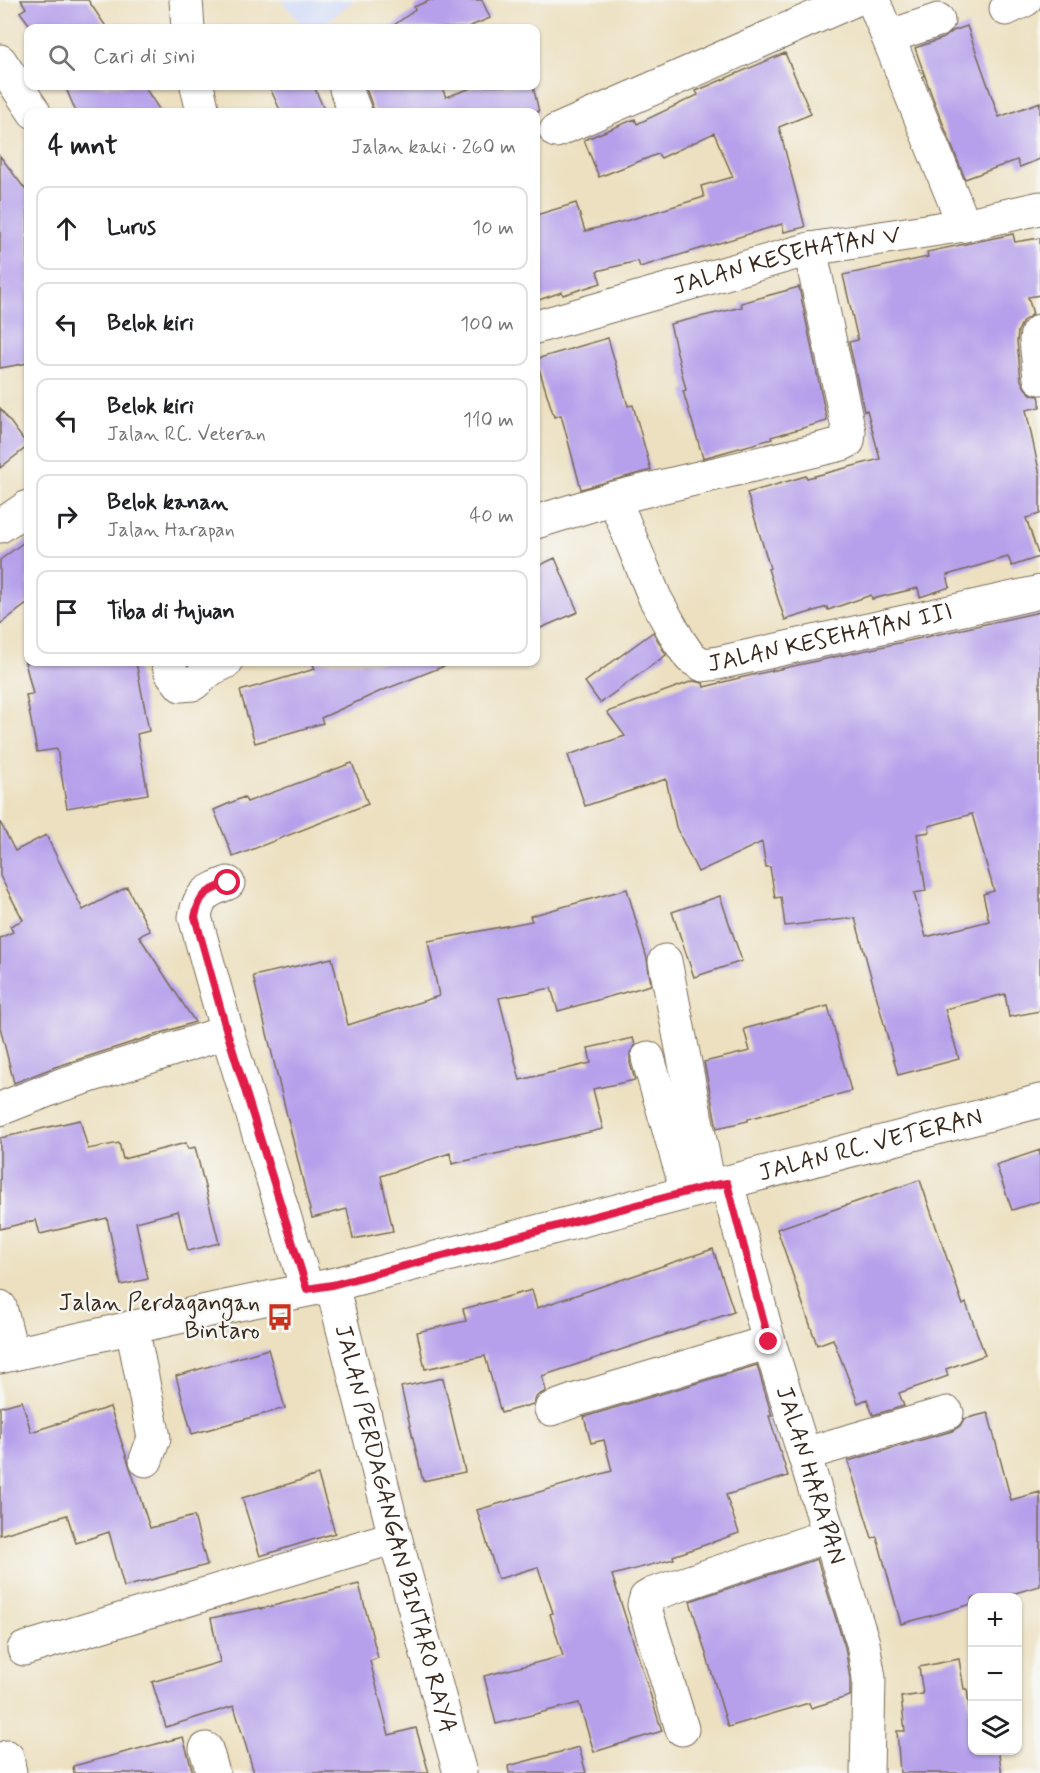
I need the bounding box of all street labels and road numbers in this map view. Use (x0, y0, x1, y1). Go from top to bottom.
street label: JALAN KESEHATAN V (669, 219, 903, 303)
street label: JALAN KESEHATAN III (706, 596, 955, 680)
street label: JALAN RC. VETERAN (755, 1101, 986, 1189)
street label: JALAN PERDAGANGAN BINTARO RAYA (327, 1321, 464, 1737)
street label: JALAN HARAPAN (768, 1382, 853, 1568)

